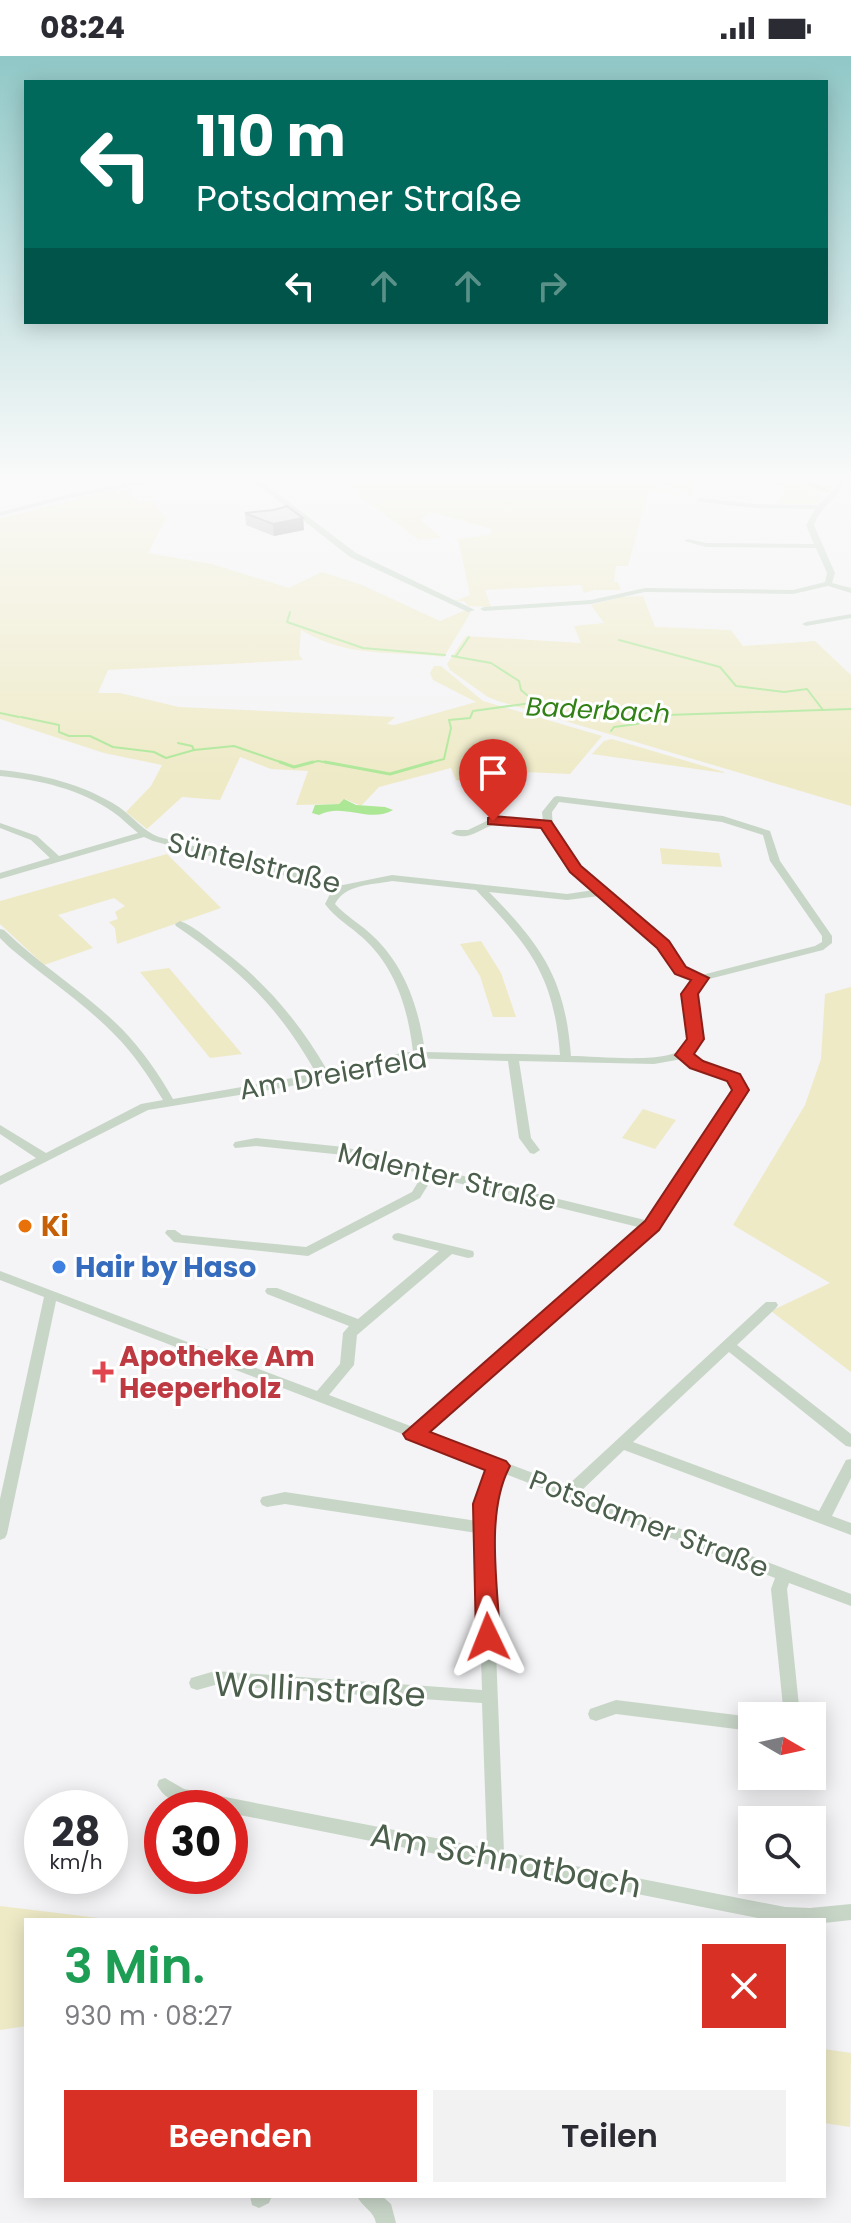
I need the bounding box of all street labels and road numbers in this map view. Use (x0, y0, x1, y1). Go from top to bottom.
street label: Süntelstraße (163, 823, 345, 903)
street label: Am Dreierfeld (236, 1038, 430, 1110)
street label: Malenter Straße (334, 1133, 560, 1221)
street label: Potsdamer Straße (524, 1460, 774, 1588)
street label: Wollinstraße (213, 1659, 427, 1719)
street label: Am Schnatbach (367, 1810, 645, 1910)

